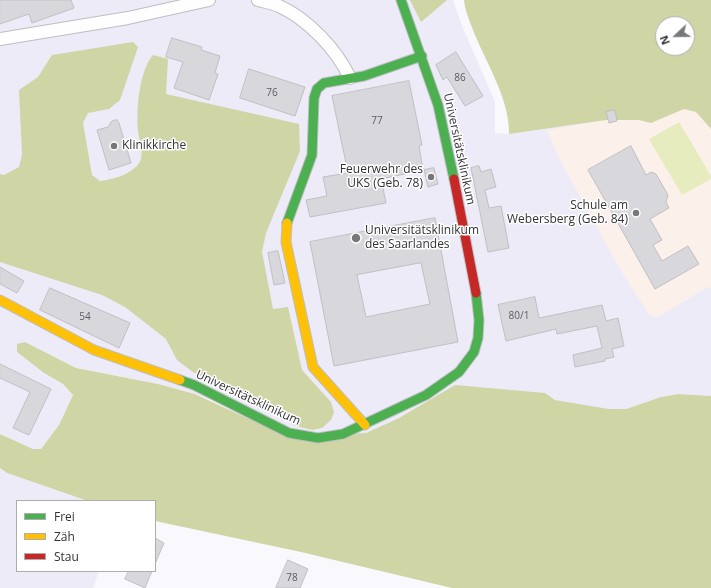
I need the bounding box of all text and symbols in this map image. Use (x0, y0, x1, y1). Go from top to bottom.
north arrow (655, 16, 695, 56)
text: N (656, 33, 673, 47)
house number: 86 (454, 72, 466, 84)
house number: 76 (266, 87, 278, 99)
street label: Universitätsklinikum (440, 92, 478, 206)
house number: 77 (371, 115, 383, 127)
place label: Klinikkirche (122, 139, 186, 153)
marker: Klinikkirche (109, 141, 119, 151)
place label: Feuerwehr des UKS (Geb. 78) (340, 163, 423, 191)
marker: Feuerwehr des UKS (Geb. 78) (426, 172, 436, 182)
place label: Schule am Webersberg (Geb. 84) (507, 199, 628, 227)
marker: Schule am Webersberg (Geb. 84) (631, 208, 641, 218)
place label: Universitätsklinikum des Saarlandes (365, 224, 479, 252)
marker: Universitätsklinikum des Saarlandes (350, 232, 362, 244)
house number: 80/1 (509, 310, 529, 322)
house number: 54 (79, 311, 91, 323)
street label: Universitätsklinikum (193, 367, 303, 429)
legend (16, 500, 156, 572)
text: Frei (54, 508, 75, 525)
text: Zäh (54, 528, 75, 545)
text: Stau (54, 548, 79, 565)
house number: 78 (286, 572, 298, 584)

